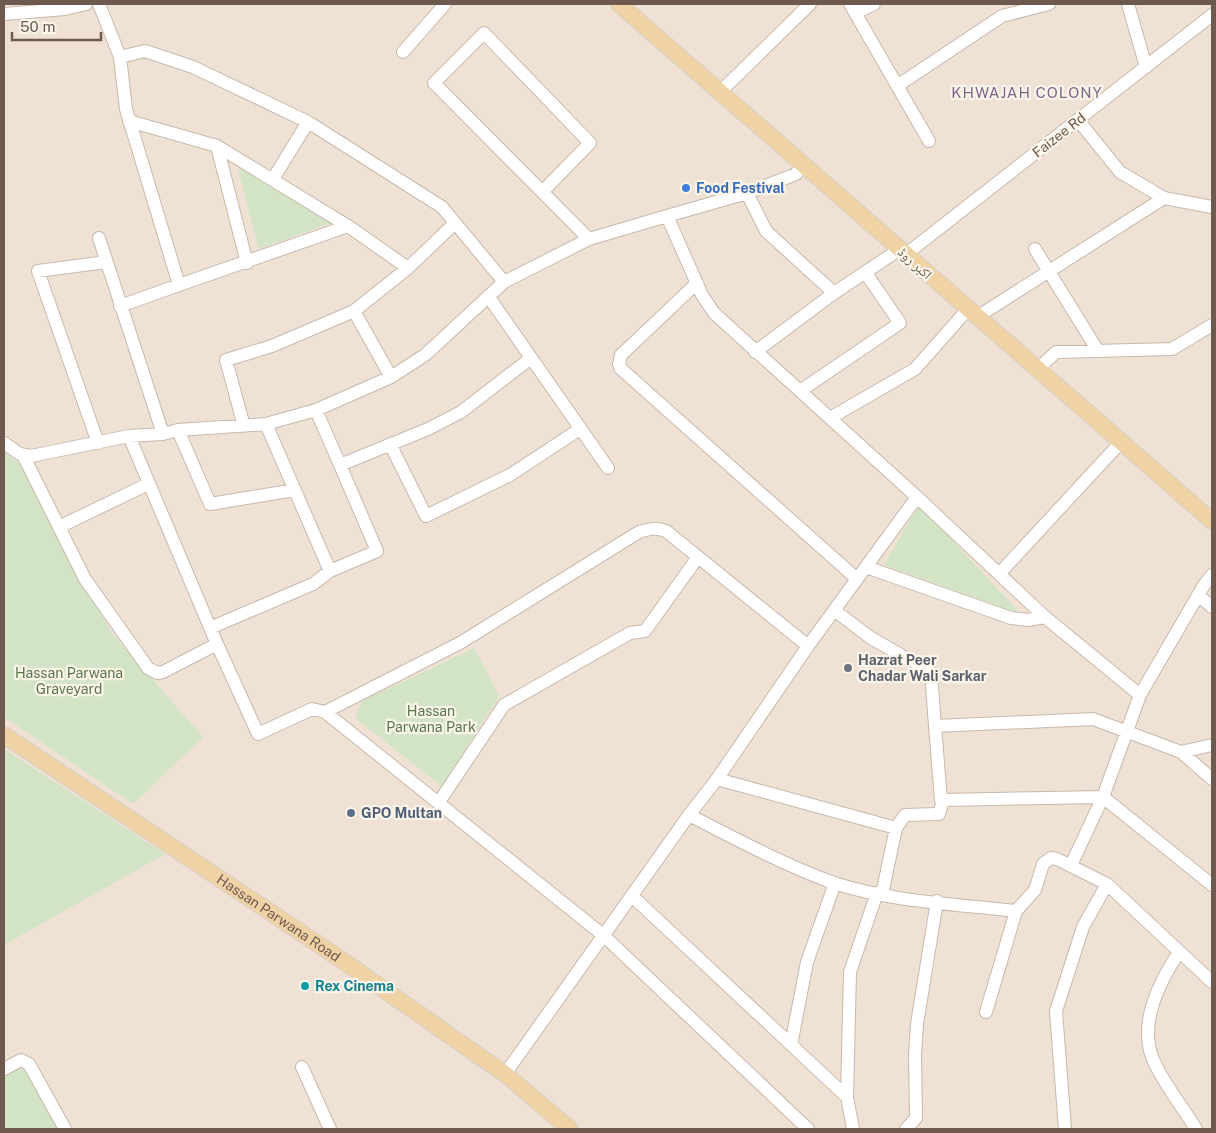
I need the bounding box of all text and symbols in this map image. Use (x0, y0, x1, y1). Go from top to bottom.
scale bar (12, 10, 101, 42)
text: 50 m (20, 18, 55, 35)
district label: KHWAJAH COLONY (951, 84, 1103, 101)
street label: Faizee Rd (1029, 109, 1089, 161)
place label: Food Festival (696, 180, 785, 196)
marker: Food Festival (680, 182, 692, 194)
street label: اکبر روڈ (894, 244, 935, 283)
place label: Hazrat Peer Chadar Wali Sarkar (858, 652, 987, 684)
marker: Hazrat Peer Chadar Wali Sarkar (842, 662, 854, 674)
park label: Hassan Parwana Graveyard (15, 665, 123, 697)
park label: Hassan Parwana Park (386, 703, 476, 735)
place label: GPO Multan (361, 805, 442, 821)
marker: GPO Multan (345, 807, 357, 819)
street label: Hassan Parwana Road (214, 871, 344, 965)
place label: Rex Cinema (315, 978, 394, 994)
marker: Rex Cinema (299, 980, 311, 992)

